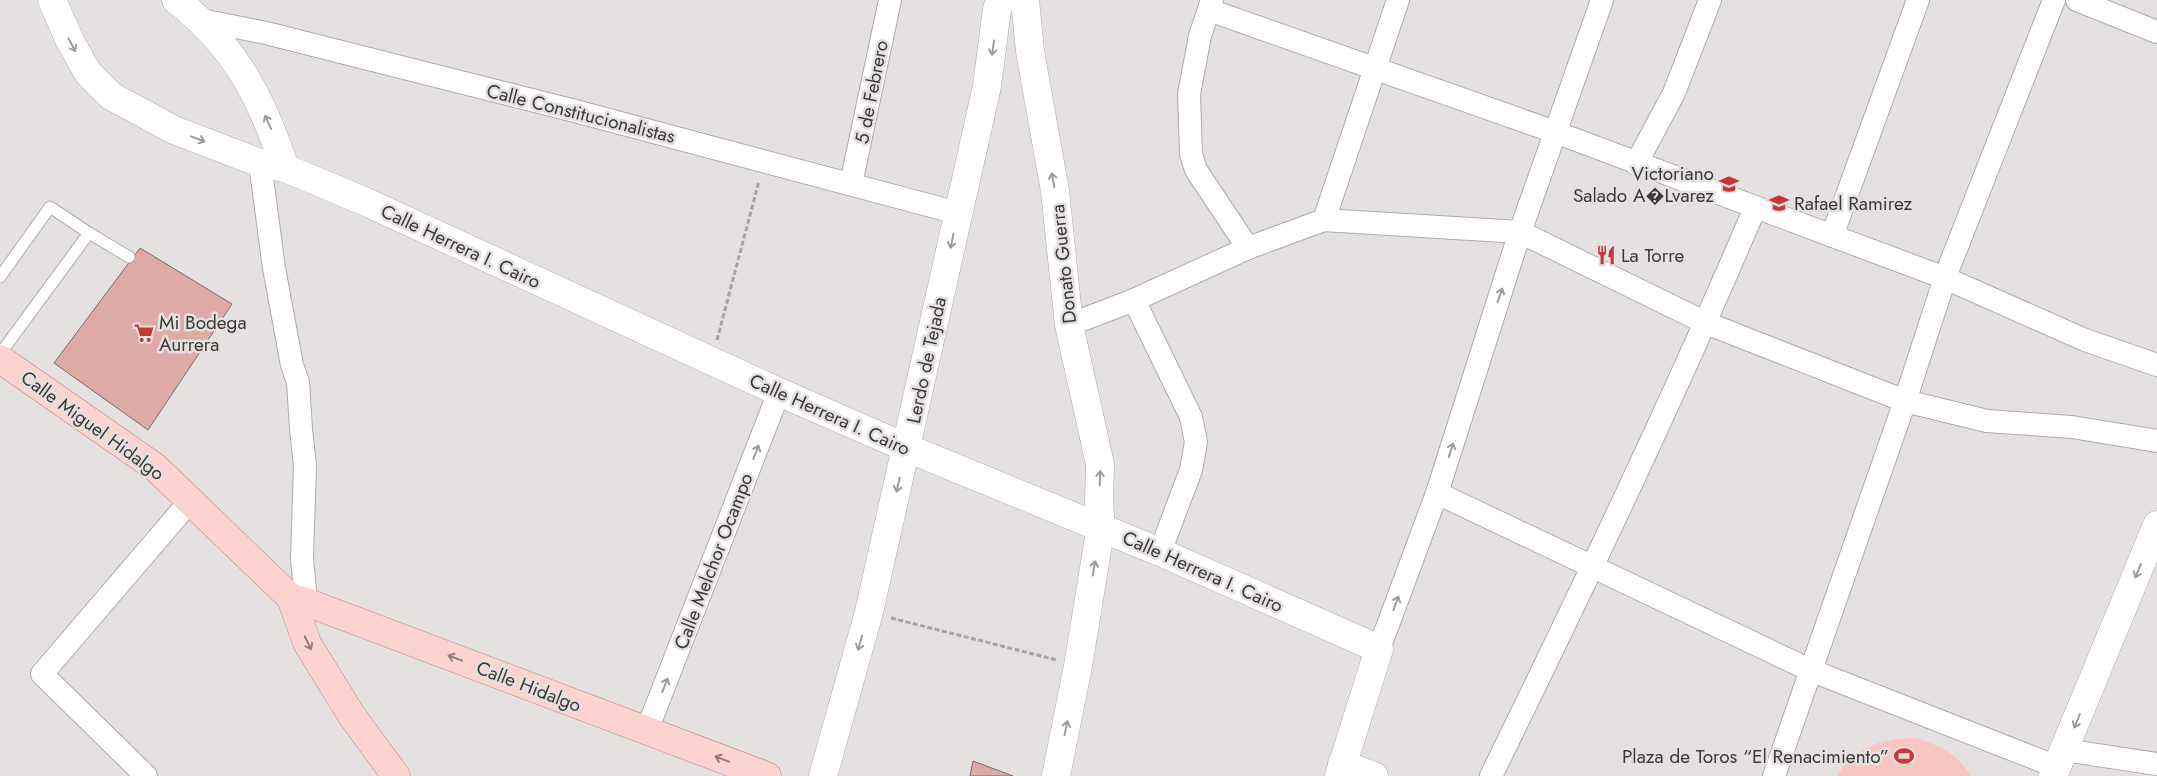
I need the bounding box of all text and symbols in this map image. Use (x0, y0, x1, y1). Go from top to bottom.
one-way arrow (67, 37, 77, 52)
street label: 5 de Febrero (848, 38, 895, 146)
one-way arrow (987, 39, 997, 55)
street label: Calle Constitucionalistas (484, 77, 678, 150)
one-way arrow (263, 115, 273, 130)
one-way arrow (190, 135, 205, 144)
place label: Victoriano Salado A�Lvarez (1573, 160, 1714, 209)
one-way arrow (1048, 172, 1058, 188)
school or university icon: Victoriano Salado A�Lvarez (1718, 173, 1740, 195)
place label: Rafael Ramirez (1794, 190, 1912, 217)
school or university icon: Rafael Ramirez (1768, 192, 1790, 214)
street label: Calle Herrera I. Cairo (377, 198, 545, 295)
street label: Donato Guerra (1044, 203, 1083, 325)
one-way arrow (947, 232, 956, 248)
place label: La Torre (1621, 242, 1684, 269)
restaurant icon: La Torre (1595, 244, 1617, 266)
one-way arrow (1496, 288, 1505, 304)
street label: Lerdo de Tejada (900, 294, 953, 426)
place label: Mi Bodega Aurrera (159, 309, 247, 358)
supermarket icon: Mi Bodega Aurrera (133, 322, 155, 344)
street label: Calle Miguel Hidalgo (15, 364, 170, 487)
street label: Calle Herrera I. Cairo (745, 367, 914, 462)
one-way arrow (1446, 442, 1456, 458)
one-way arrow (751, 445, 761, 460)
street label: Calle Melchor Ocampo (667, 469, 760, 653)
one-way arrow (1095, 470, 1105, 486)
one-way arrow (893, 476, 902, 492)
street label: Calle Herrera I. Cairo (1118, 524, 1287, 619)
one-way arrow (1089, 561, 1099, 577)
one-way arrow (2133, 563, 2142, 578)
one-way arrow (1392, 596, 1401, 611)
one-way arrow (855, 634, 865, 650)
one-way arrow (304, 635, 313, 650)
one-way arrow (448, 653, 463, 662)
street label: Calle Hidalgo (472, 654, 585, 719)
one-way arrow (660, 678, 670, 693)
one-way arrow (2071, 713, 2081, 728)
one-way arrow (1062, 721, 1071, 737)
place label: Plaza de Toros “El Renacimiento” (1622, 743, 1889, 770)
sports icon: Plaza de Toros “El Renacimiento” (1893, 745, 1915, 767)
one-way arrow (715, 754, 730, 763)

